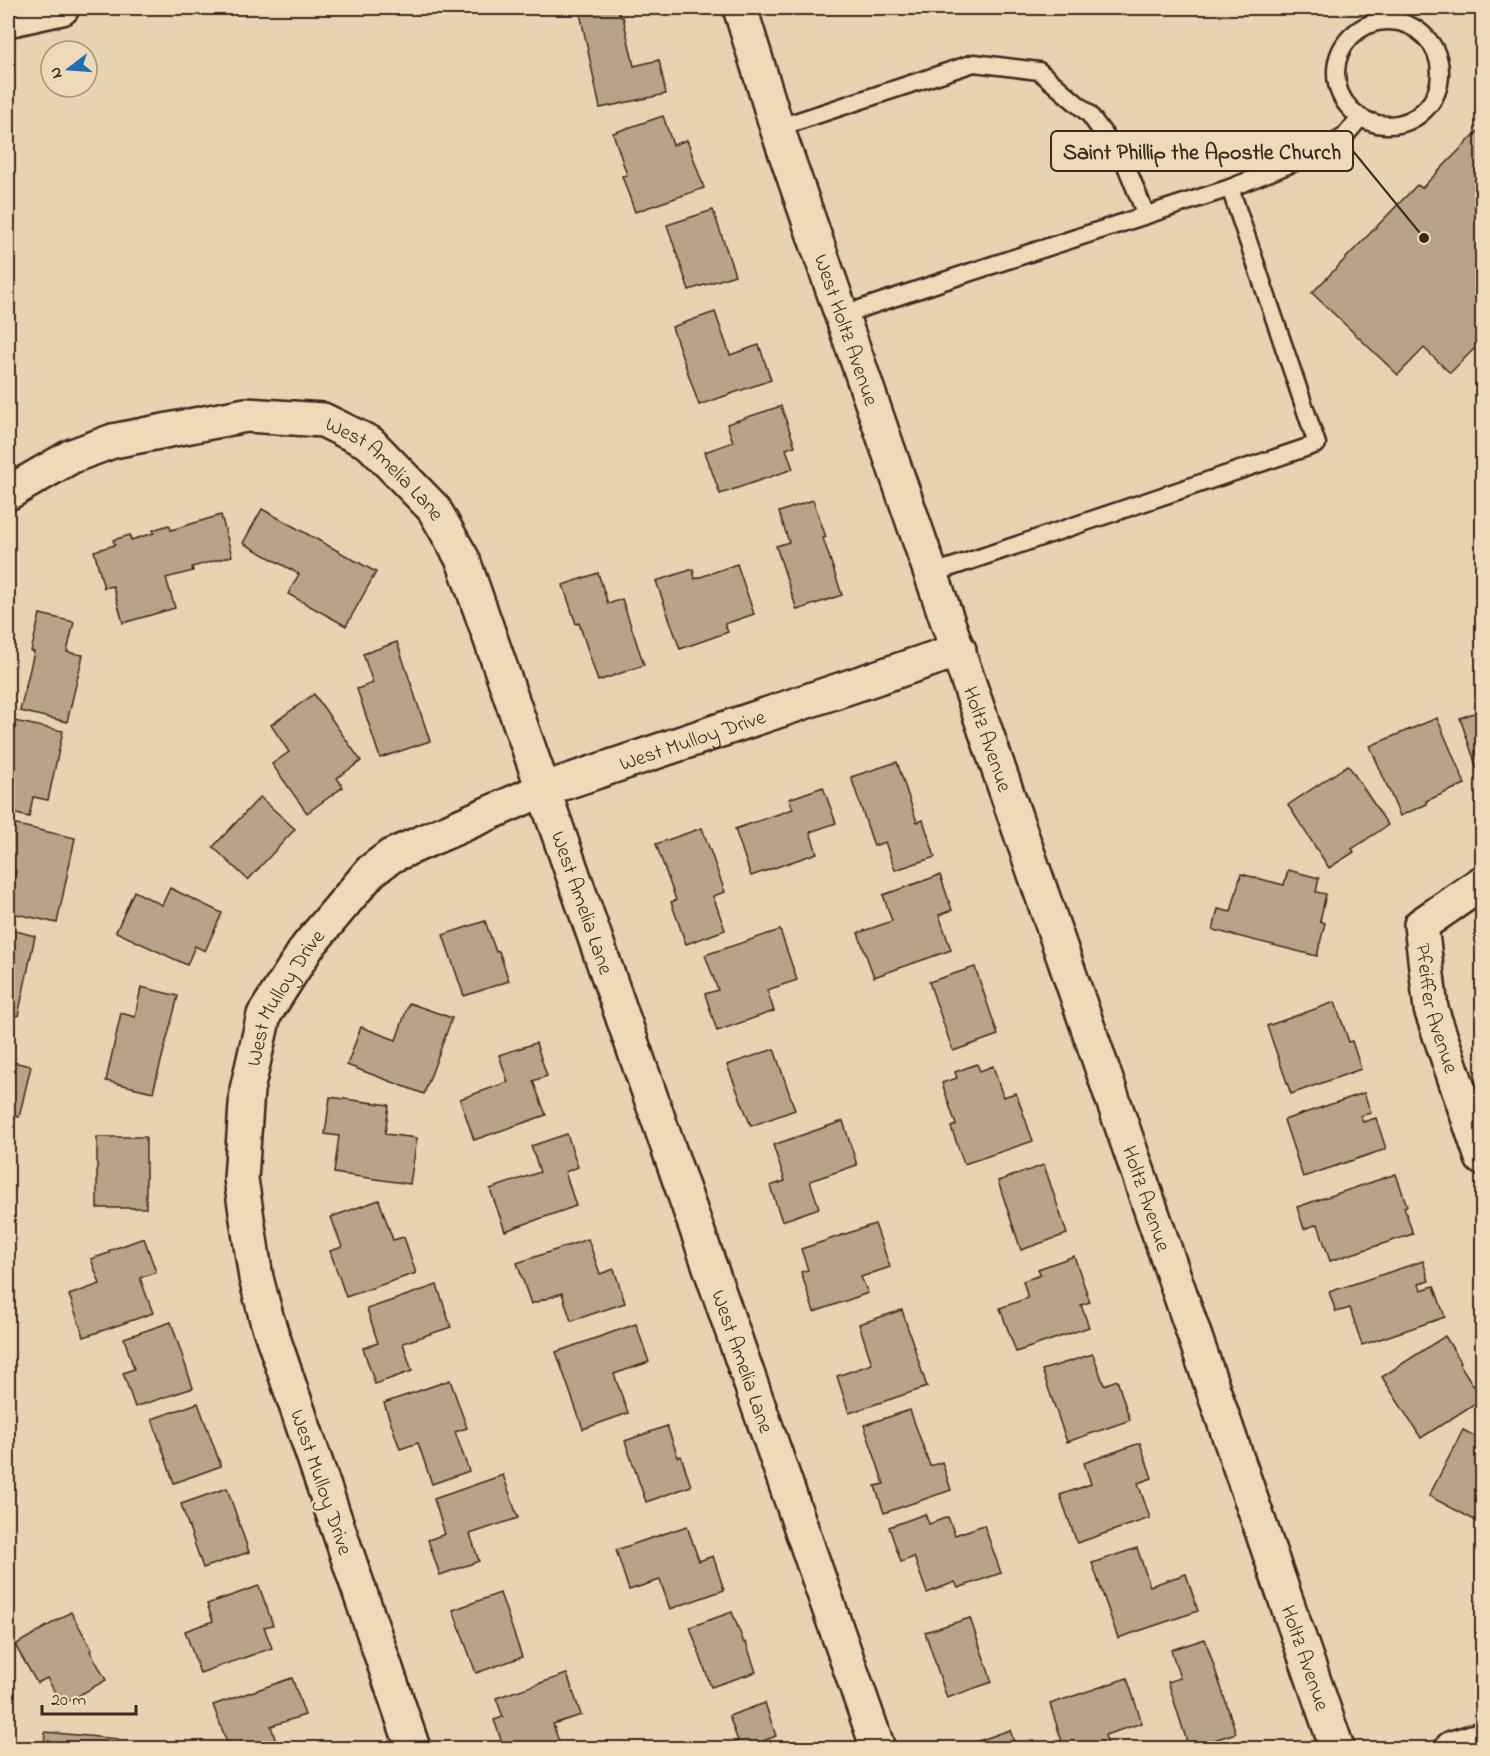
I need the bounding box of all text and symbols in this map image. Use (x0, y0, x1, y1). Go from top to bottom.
north arrow (39, 39, 99, 99)
text: N (43, 64, 70, 81)
callout: Saint Phillip the Apostle Church (1051, 131, 1353, 171)
text: Saint Phillip the Apostle Church (1063, 138, 1341, 170)
street label: West Holtz Avenue (805, 250, 885, 411)
street label: West Amelia Lane (320, 410, 451, 527)
street label: Holtz Avenue (954, 683, 1019, 797)
street label: West Mulloy Drive (616, 703, 770, 780)
street label: West Amelia Lane (542, 827, 620, 980)
street label: West Mulloy Drive (240, 923, 333, 1069)
street label: Pfeiffer Avenue (1406, 942, 1465, 1078)
street label: Holtz Avenue (1113, 1142, 1177, 1256)
street label: West Amelia Lane (702, 1286, 780, 1438)
street label: West Mulloy Drive (279, 1406, 359, 1561)
street label: Holtz Avenue (1272, 1601, 1336, 1716)
scale bar (42, 1678, 136, 1716)
text: 20 m (51, 1688, 86, 1714)

